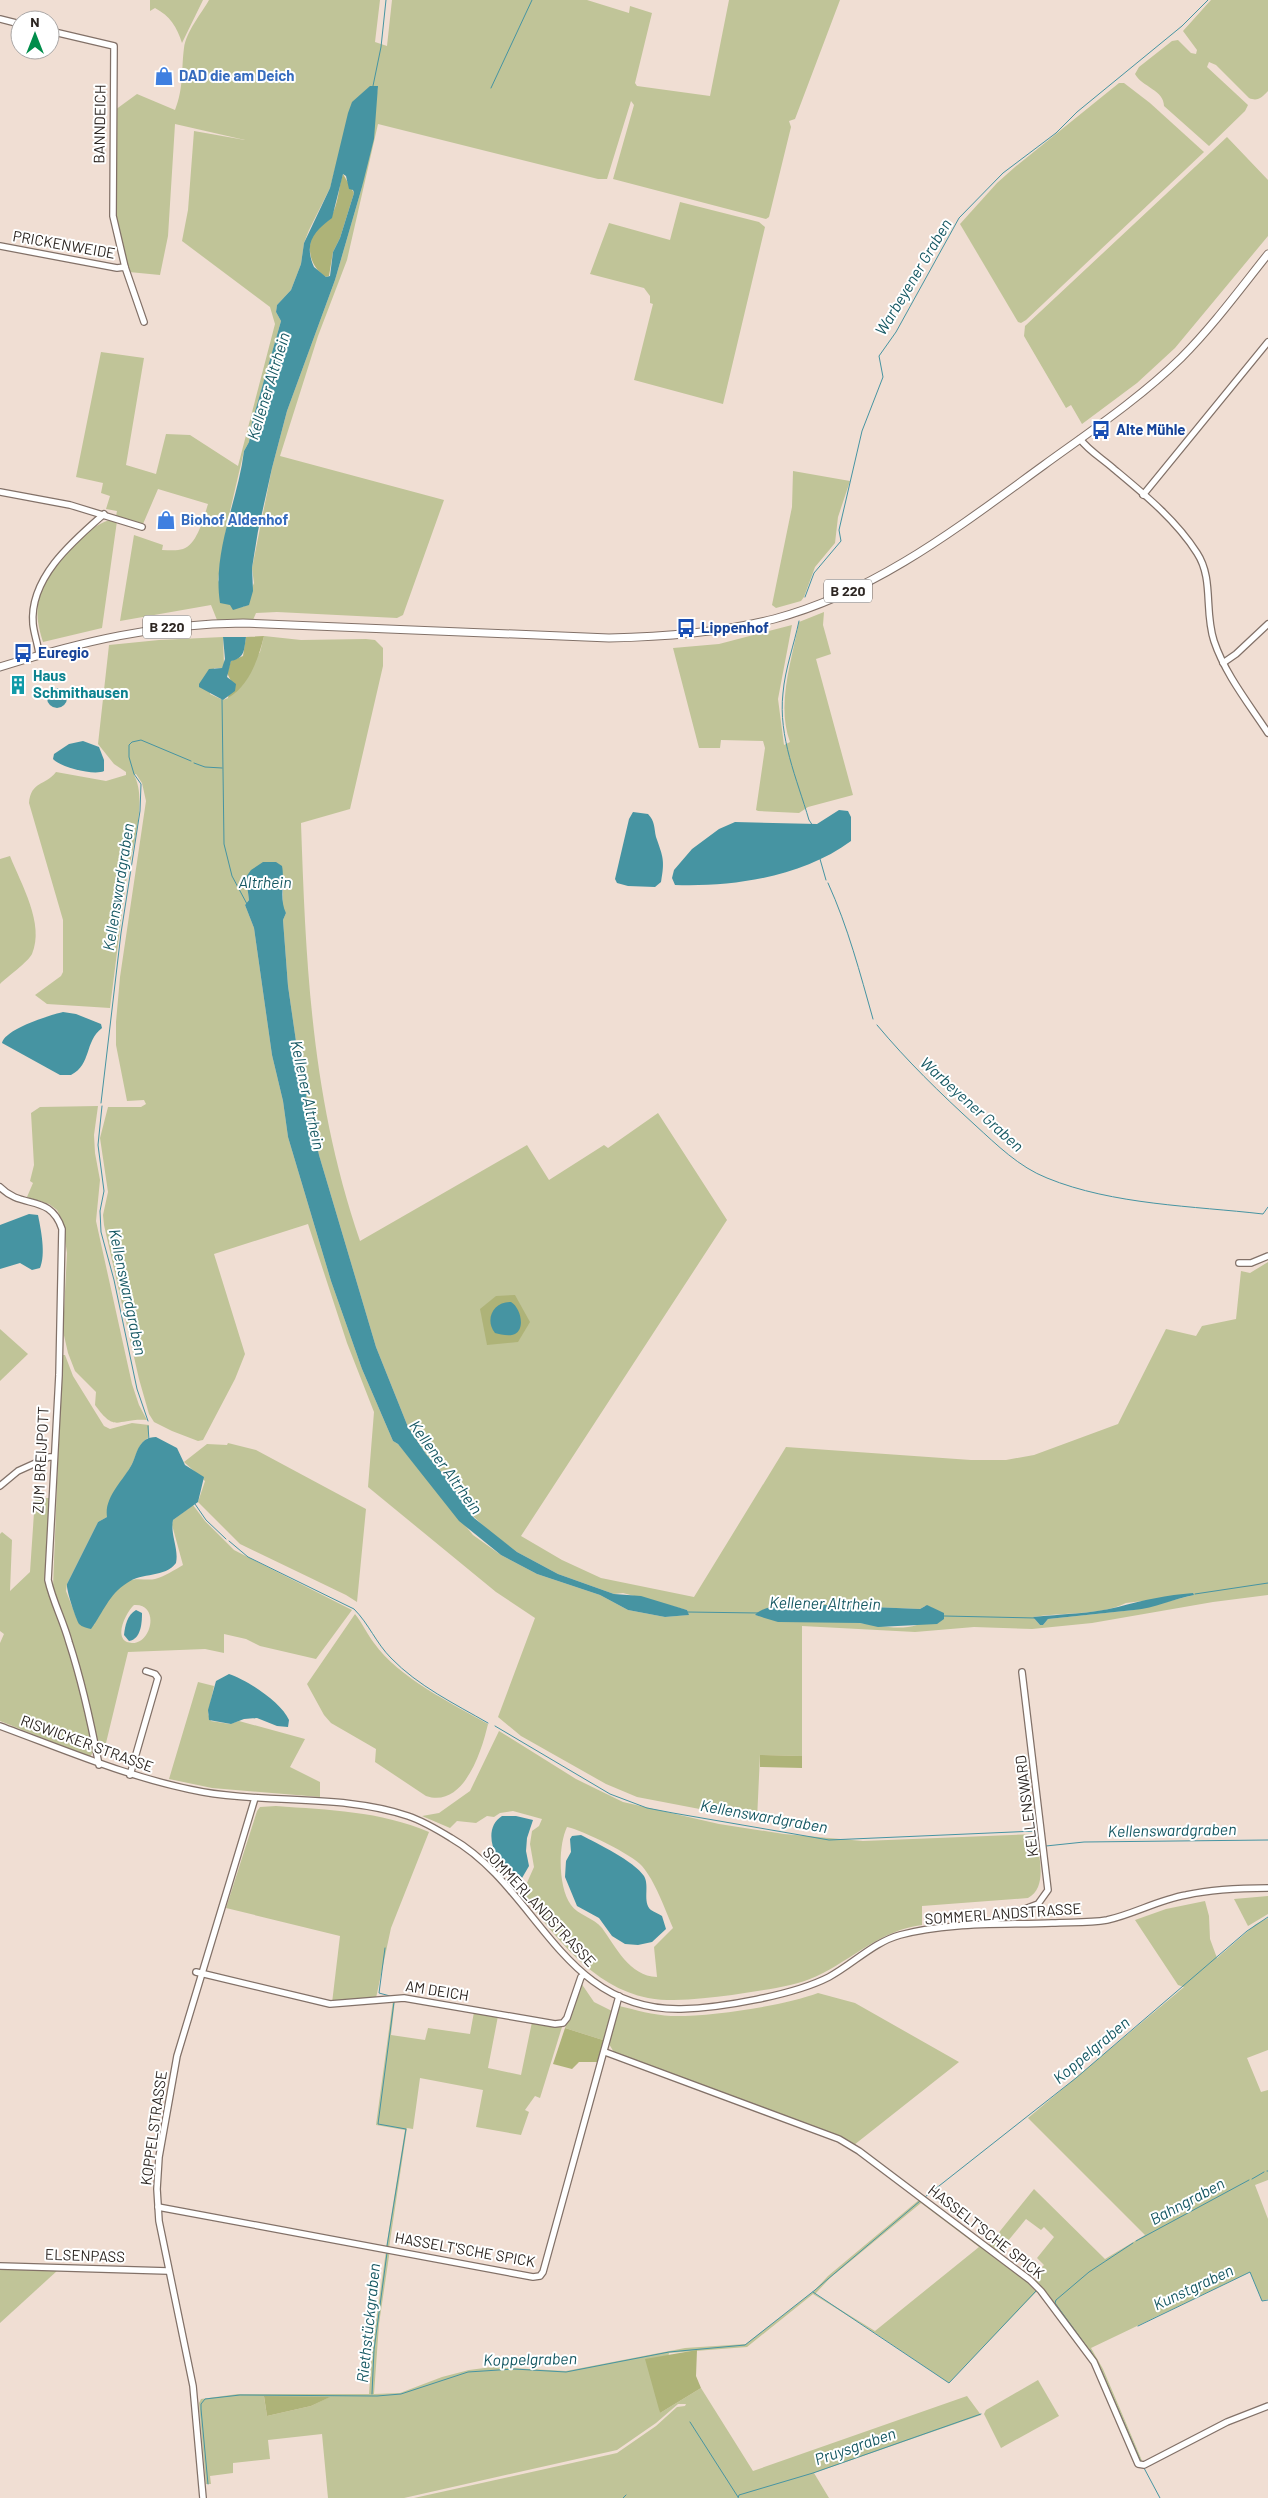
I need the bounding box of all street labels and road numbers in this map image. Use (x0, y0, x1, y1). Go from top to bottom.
street label: BANNDEICH (89, 84, 109, 164)
street label: PRICKENWEIDE (12, 226, 117, 262)
road number: B 220 (824, 580, 872, 602)
road number: B 220 (143, 616, 191, 638)
street label: ZUM BREIJPOTT (28, 1406, 52, 1514)
street label: RISWICKER STRASSE (18, 1711, 156, 1775)
street label: KELLENSWARD (1011, 1754, 1041, 1858)
street label: SOMMERLANDSTRASSE (480, 1843, 600, 1970)
street label: SOMMERLANDSTRASSE (924, 1899, 1082, 1927)
street label: AM DEICH (404, 1976, 470, 2004)
street label: KOPPELSTRASSE (136, 2069, 170, 2186)
street label: HASSELT'SCHE SPICK (925, 2180, 1048, 2282)
street label: HASSELT'SCHE SPICK (394, 2228, 537, 2270)
street label: ELSENPASS (45, 2245, 125, 2265)

